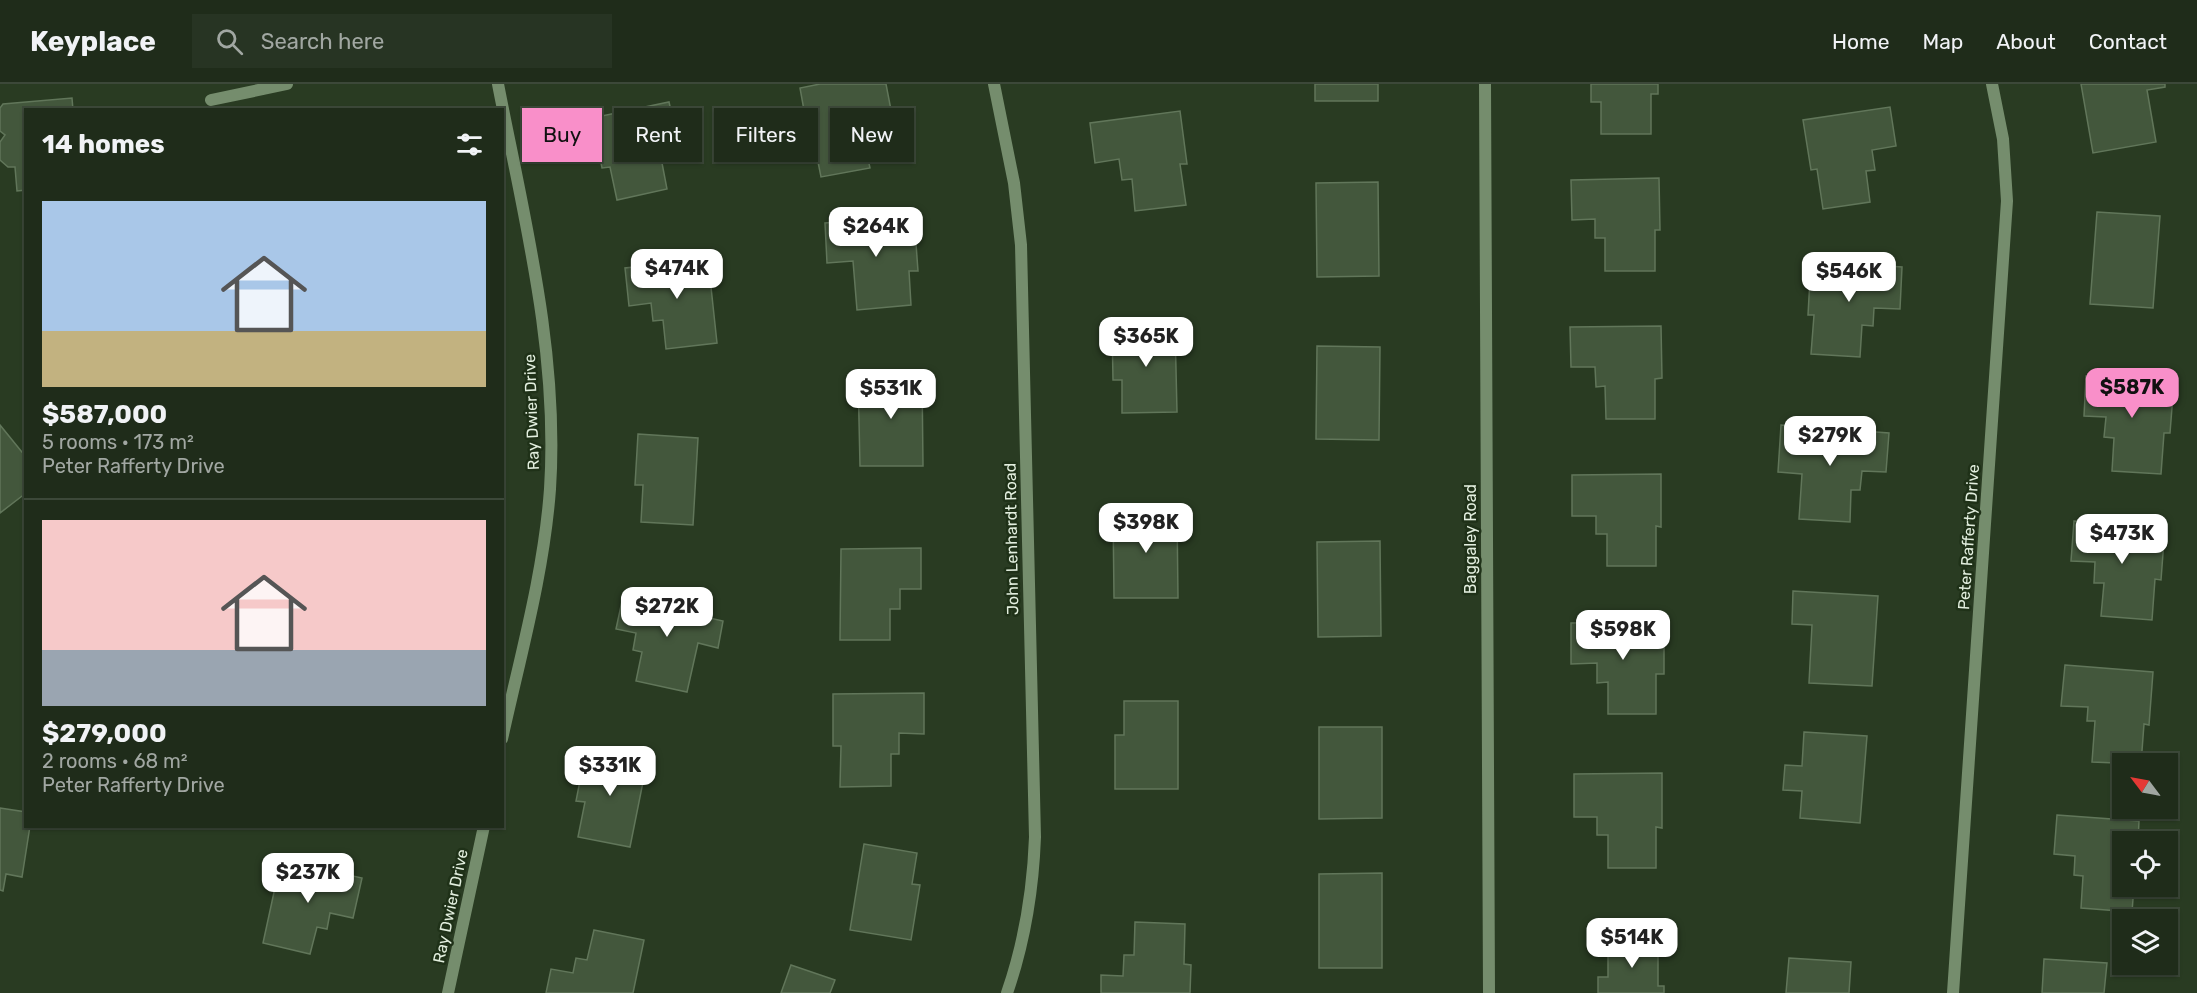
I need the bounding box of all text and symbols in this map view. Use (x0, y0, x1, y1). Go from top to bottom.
search box (192, 14, 612, 68)
text: Keyplace (30, 25, 156, 58)
icon: search (213, 25, 246, 58)
text: Search here (261, 28, 384, 55)
text: Home (1832, 29, 1889, 54)
text: Map (1922, 29, 1963, 54)
text: About (1996, 29, 2056, 54)
text: Contact (2089, 29, 2167, 54)
chip: Buy (522, 108, 602, 162)
chip: Rent (614, 108, 702, 162)
chip: Filters (714, 108, 818, 162)
chip: New (830, 108, 914, 162)
icon: filters (453, 128, 486, 161)
text: 14 homes (42, 129, 165, 160)
pin: $264K (834, 207, 918, 258)
text: $264K (843, 214, 909, 238)
icon: home (210, 240, 318, 348)
pin: $474K (635, 249, 719, 300)
pin: $546K (1807, 252, 1891, 303)
text: $474K (645, 256, 709, 280)
text: $546K (1816, 259, 1882, 283)
pin: $365K (1104, 317, 1188, 368)
text: $365K (1113, 324, 1179, 348)
street label: Ray Dwier Drive (520, 354, 543, 470)
pin: $587K (2090, 368, 2174, 419)
pin: $531K (849, 369, 933, 420)
text: $587K (2100, 375, 2164, 399)
text: $531K (860, 376, 922, 400)
text: $587,000 (42, 399, 167, 430)
pin: $279K (1788, 416, 1872, 467)
text: $279K (1798, 423, 1862, 447)
text: 5 rooms · 173 m² (42, 430, 194, 454)
text: Peter Rafferty Drive (42, 454, 225, 478)
street label: John Lenhardt Road (1001, 463, 1022, 615)
street label: Peter Rafferty Drive (1954, 463, 1983, 611)
street label: Baggaley Road (1461, 484, 1480, 594)
pin: $398K (1104, 503, 1188, 554)
text: $398K (1113, 510, 1179, 534)
pin: $473K (2080, 514, 2164, 565)
text: $473K (2090, 521, 2154, 545)
icon: home (210, 559, 318, 667)
pin: $272K (625, 587, 709, 638)
text: $272K (635, 594, 699, 618)
pin: $598K (1581, 610, 1665, 661)
text: $598K (1590, 617, 1656, 641)
text: $279,000 (42, 718, 167, 749)
pin: $331K (568, 746, 652, 797)
text: 2 rooms · 68 m² (42, 749, 188, 773)
text: $331K (579, 753, 641, 777)
north arrow (2112, 753, 2178, 819)
map controls (2112, 753, 2178, 975)
text: Peter Rafferty Drive (42, 773, 225, 797)
button: locate (2112, 831, 2178, 897)
street label: Ray Dwier Drive (429, 847, 472, 965)
pin: $237K (266, 853, 350, 904)
text: $237K (276, 860, 340, 884)
button: layers (2112, 909, 2178, 975)
pin: $514K (1590, 918, 1674, 969)
text: $514K (1601, 925, 1664, 949)

